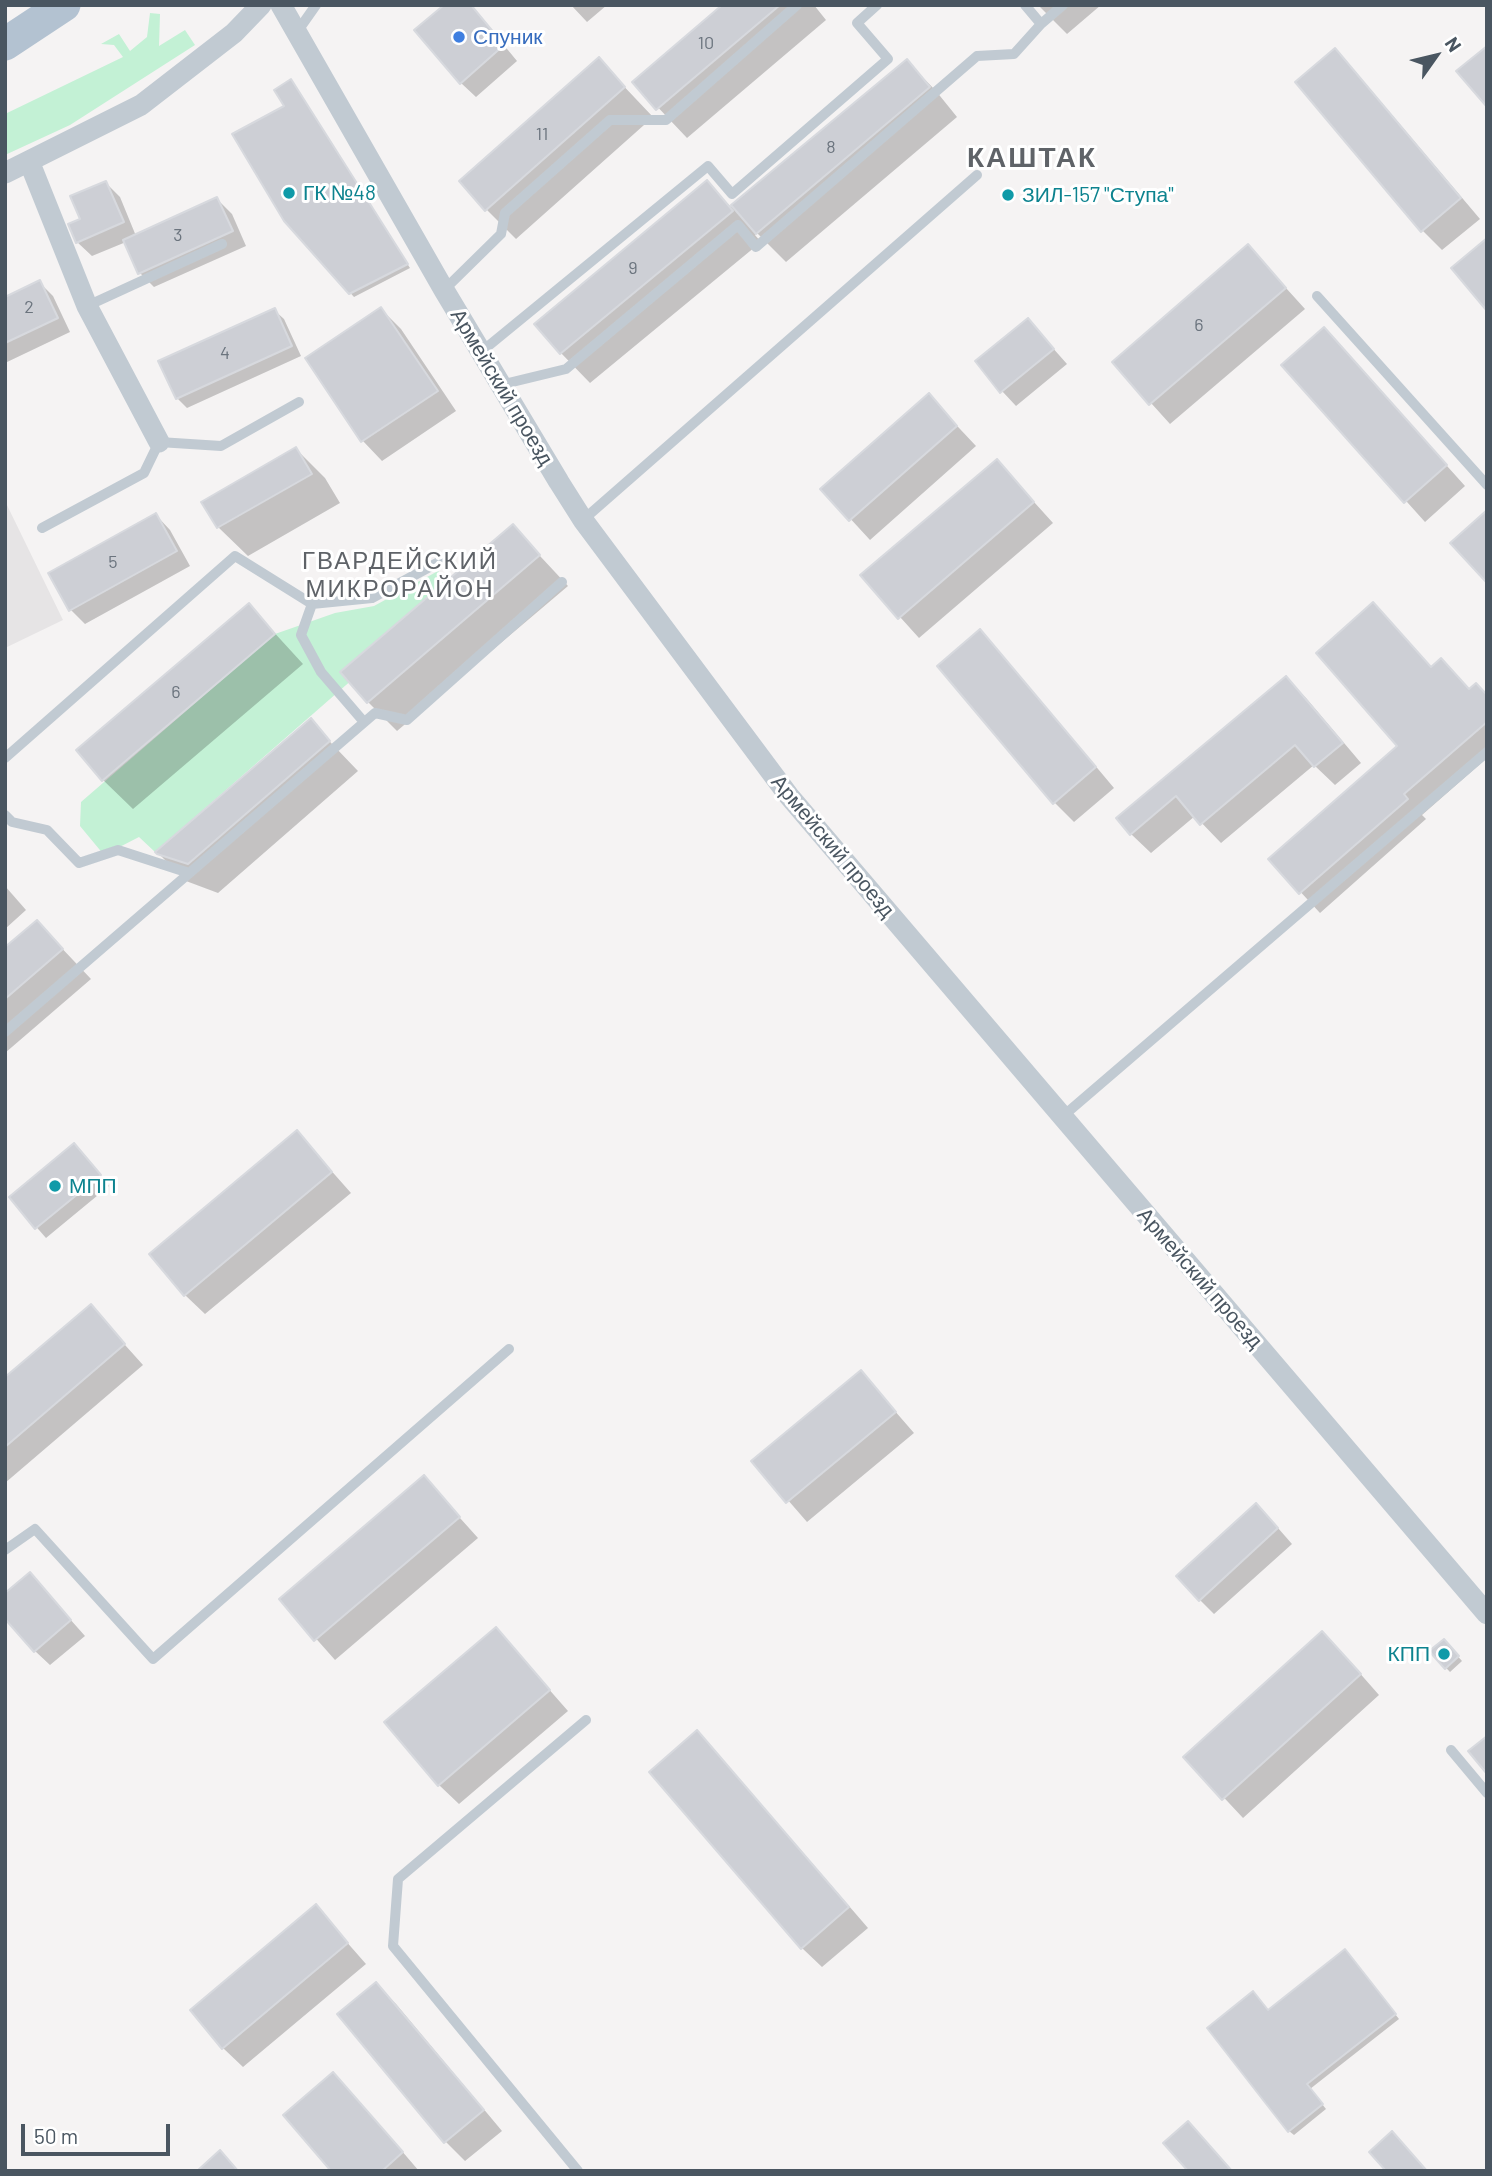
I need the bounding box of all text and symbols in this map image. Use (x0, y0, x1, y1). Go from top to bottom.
north arrow (1401, 21, 1471, 91)
place label: Спуник (473, 24, 543, 50)
marker: Спуник (451, 29, 467, 45)
house number: 10 (698, 32, 714, 54)
text: N (1441, 32, 1467, 56)
house number: 11 (536, 123, 548, 145)
house number: 8 (826, 136, 836, 158)
district label: КАШТАК (968, 141, 1096, 175)
place label: ГК №48 (303, 180, 376, 206)
place label: ЗИЛ-157 "Ступа" (1022, 182, 1174, 208)
marker: ГК №48 (281, 185, 297, 201)
marker: ЗИЛ-157 "Ступа" (1000, 187, 1016, 203)
house number: 3 (173, 224, 183, 246)
house number: 9 (628, 257, 638, 279)
house number: 2 (24, 296, 34, 318)
street label: Армейский проезд (445, 304, 559, 470)
house number: 6 (1194, 314, 1204, 336)
house number: 4 (220, 342, 230, 364)
district label: ГВАРДЕЙСКИЙ МИКРОРАЙОН (303, 547, 497, 603)
house number: 5 (108, 551, 118, 573)
house number: 6 (171, 681, 181, 703)
street label: Армейский проезд (766, 770, 900, 922)
place label: МПП (69, 1173, 117, 1199)
marker: МПП (47, 1178, 63, 1194)
street label: Армейский проезд (1132, 1202, 1268, 1354)
place label: КПП (1388, 1641, 1430, 1667)
marker: КПП (1436, 1646, 1452, 1662)
scale bar (24, 2110, 173, 2154)
text: 50 m (34, 2123, 78, 2148)

